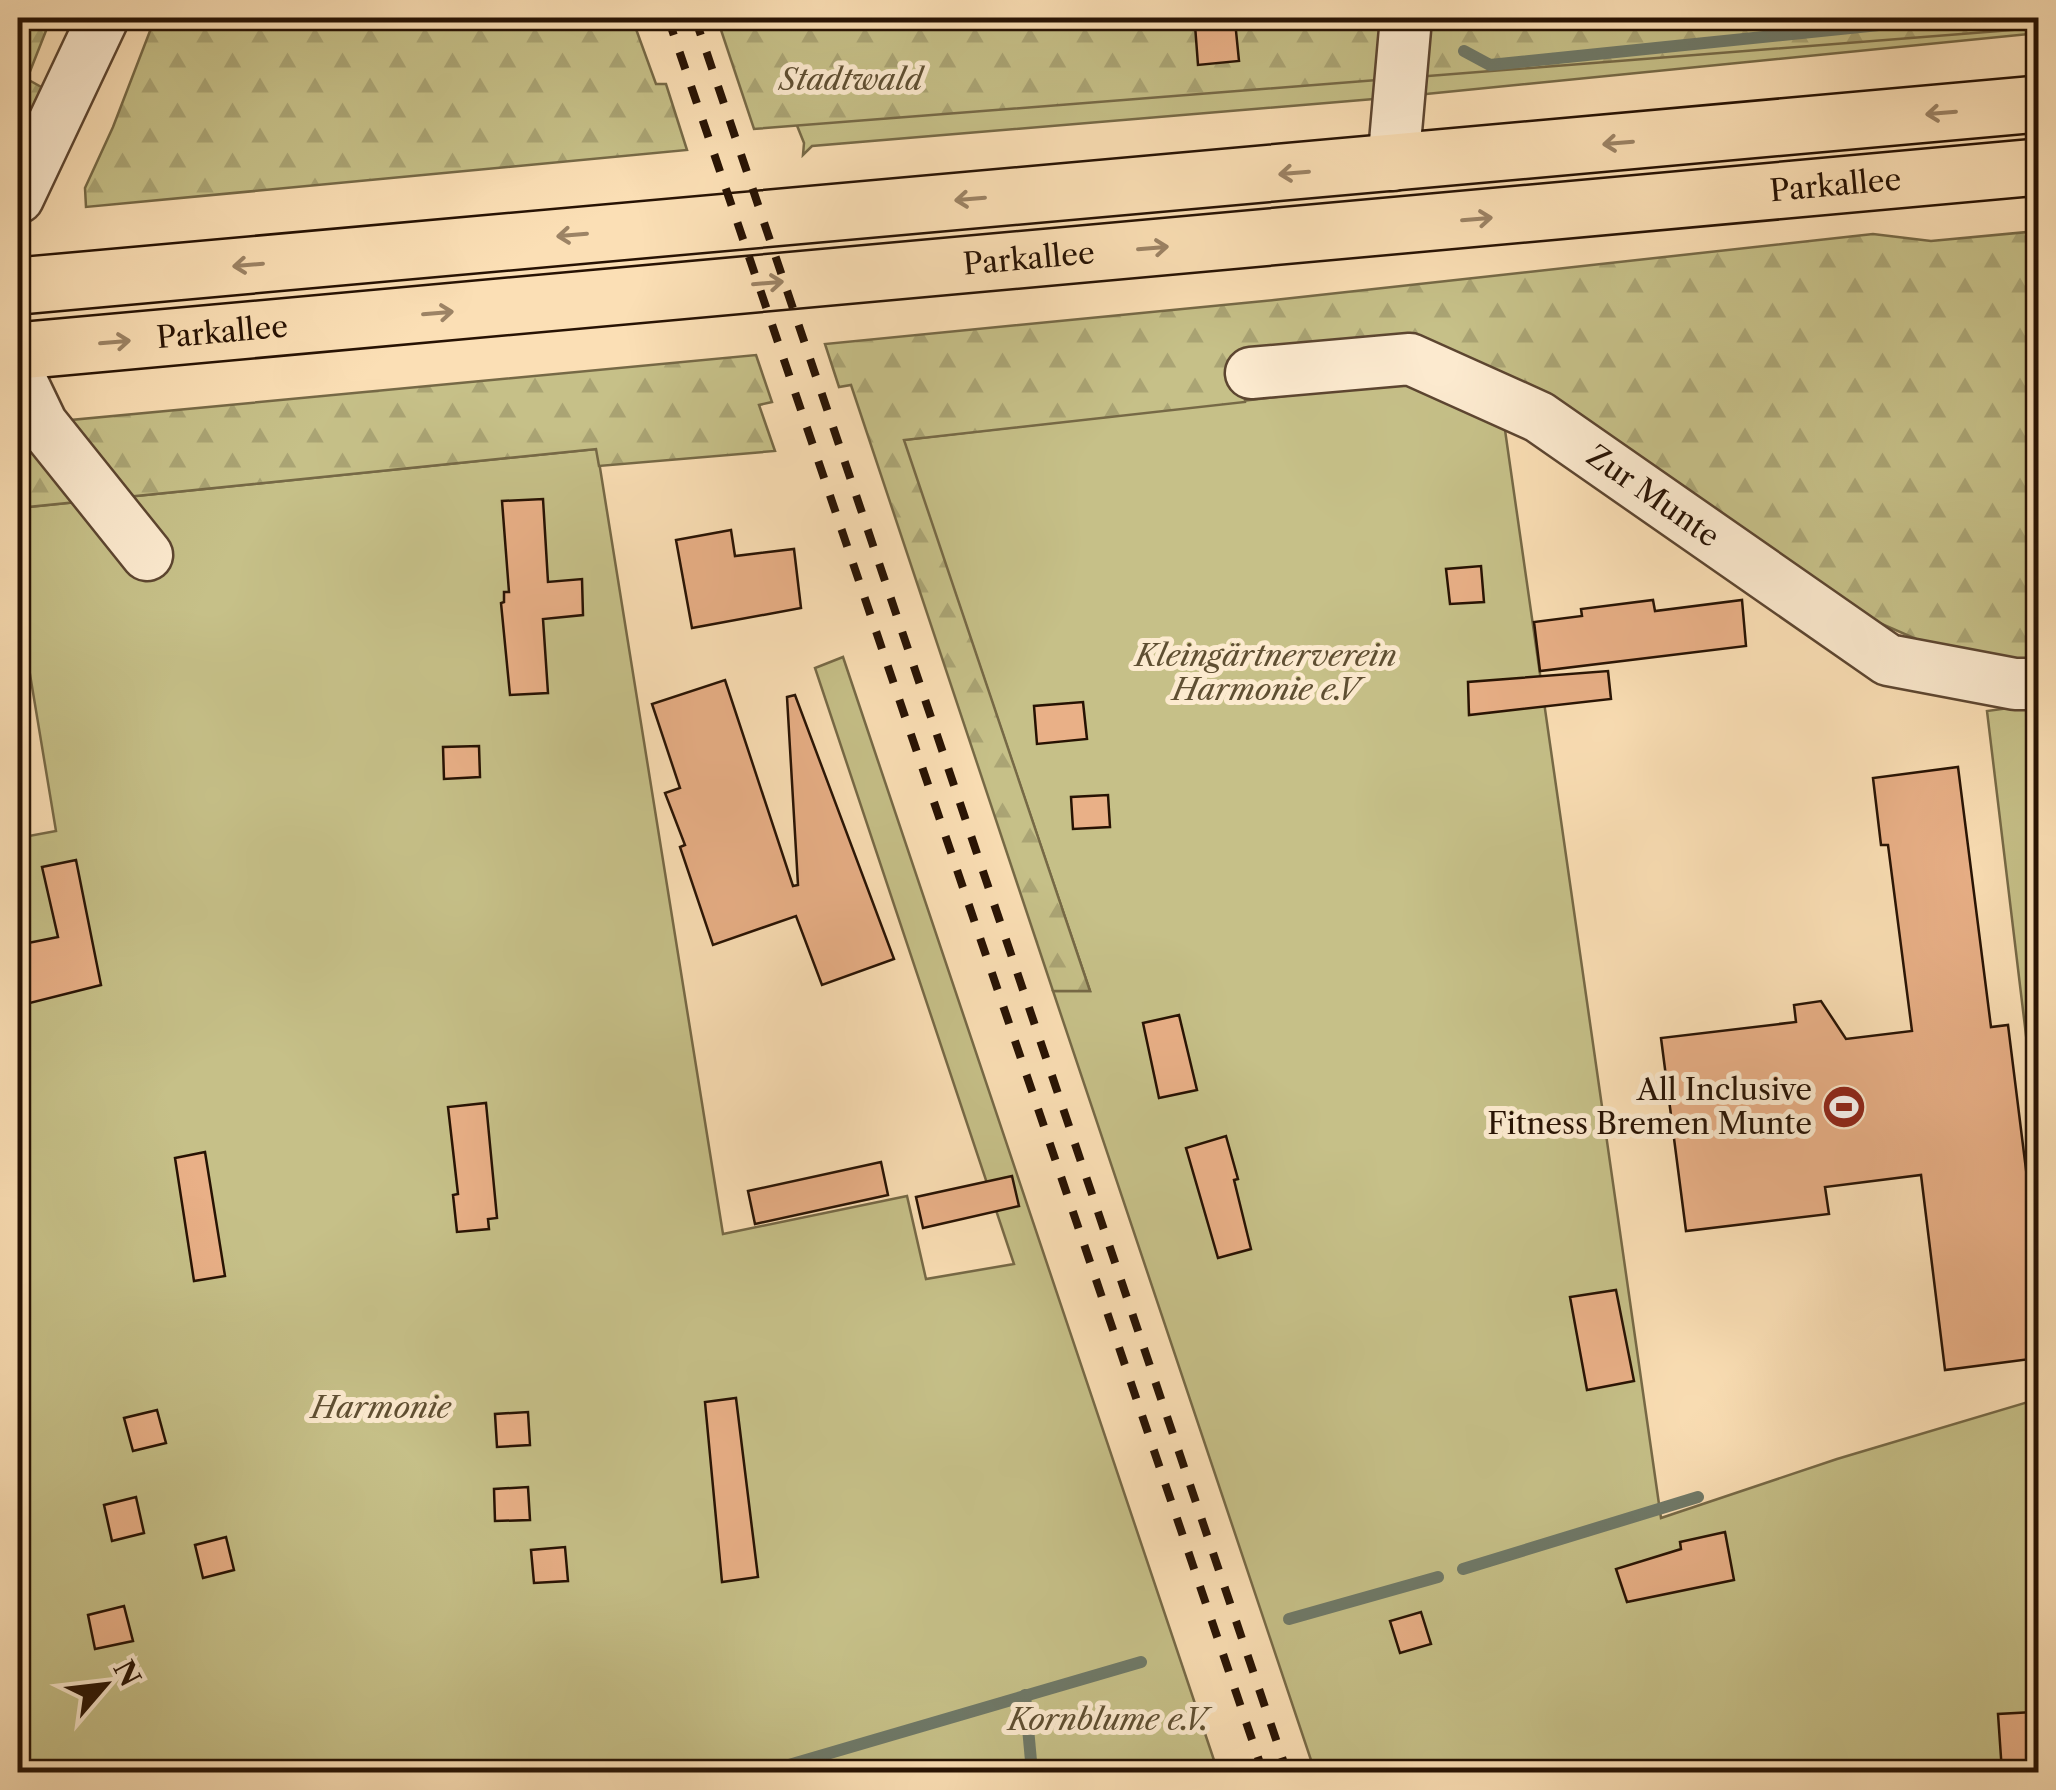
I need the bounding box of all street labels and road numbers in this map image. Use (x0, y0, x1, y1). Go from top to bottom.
street label: Parkallee (1768, 161, 1903, 209)
street label: Parkallee (961, 234, 1096, 283)
street label: Parkallee (155, 307, 289, 356)
street label: Zur Munte (1580, 437, 1727, 555)

